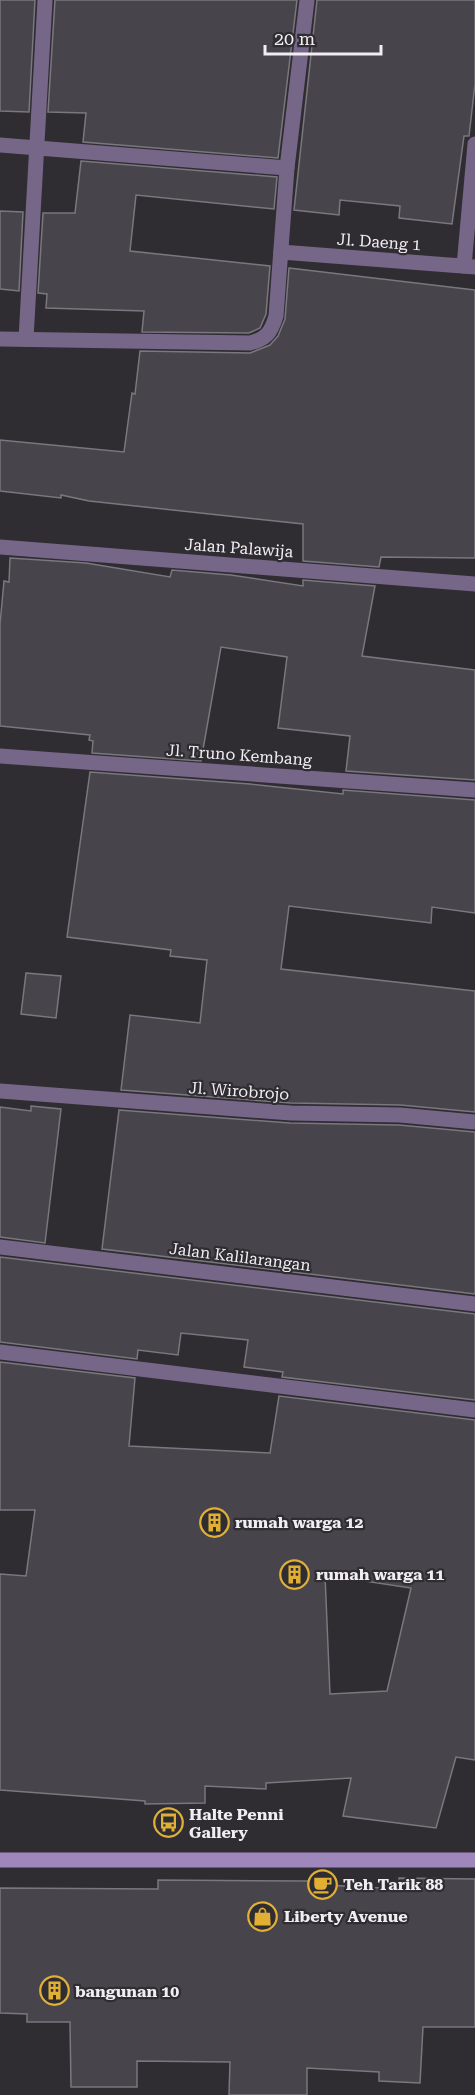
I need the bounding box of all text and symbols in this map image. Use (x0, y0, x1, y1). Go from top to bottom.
scale bar (265, 18, 380, 56)
text: 20 m (274, 28, 315, 49)
street label: Jl. Daeng 1 (336, 230, 422, 254)
street label: Jalan Palawija (184, 535, 294, 561)
street label: Jl. Truno Kembang (165, 740, 313, 770)
street label: Jl. Wirobrojo (188, 1078, 290, 1104)
street label: Jalan Kalilarangan (168, 1239, 312, 1275)
building icon: rumah warga 12 (198, 1506, 230, 1538)
place label: rumah warga 12 (235, 1513, 363, 1532)
building icon: rumah warga 11 (279, 1558, 311, 1590)
place label: rumah warga 11 (316, 1565, 444, 1584)
place label: Halte Penni Gallery (189, 1805, 284, 1842)
bus stop icon: Halte Penni Gallery (152, 1807, 184, 1839)
cafe icon: Teh Tarik 88 (306, 1868, 338, 1900)
place label: Teh Tarik 88 (343, 1875, 443, 1894)
shop icon: Liberty Avenue (247, 1900, 279, 1932)
place label: Liberty Avenue (284, 1907, 408, 1926)
building icon: bangunan 10 (38, 1975, 70, 2007)
place label: bangunan 10 (75, 1982, 179, 2001)

